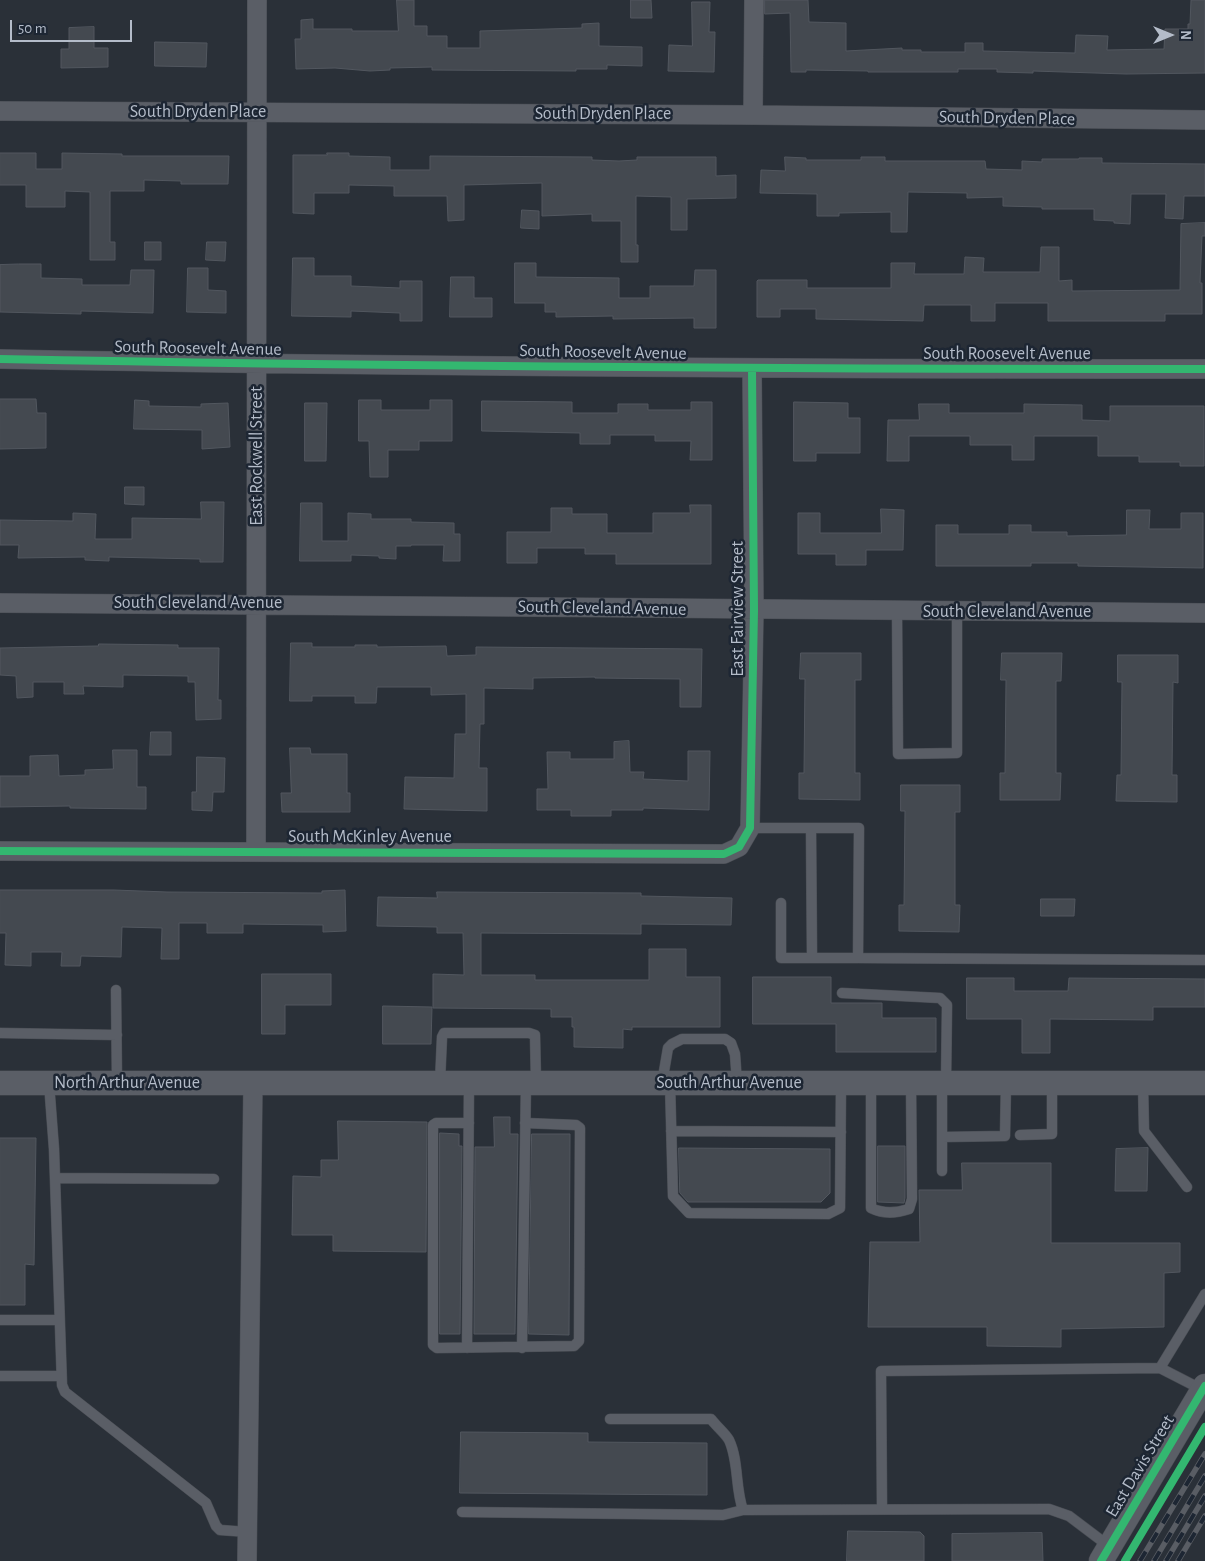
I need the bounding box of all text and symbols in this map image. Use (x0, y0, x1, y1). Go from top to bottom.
scale bar (12, 10, 135, 42)
north arrow (1145, 10, 1195, 60)
text: 50 m (18, 21, 47, 36)
text: N (1178, 30, 1192, 40)
street label: South Dryden Place (130, 101, 266, 123)
street label: South Dryden Place (535, 103, 671, 125)
street label: South Dryden Place (939, 106, 1075, 130)
street label: South Roosevelt Avenue (114, 336, 282, 360)
street label: South Roosevelt Avenue (519, 340, 687, 364)
street label: South Roosevelt Avenue (923, 343, 1091, 365)
street label: East Rockwell Street (246, 386, 268, 526)
street label: East Fairview Street (727, 541, 749, 677)
street label: South Cleveland Avenue (114, 592, 282, 614)
street label: South Cleveland Avenue (518, 596, 686, 620)
street label: South Cleveland Avenue (923, 601, 1091, 623)
street label: South McKinley Avenue (288, 826, 452, 848)
street label: North Arthur Avenue (54, 1072, 200, 1094)
street label: South Arthur Avenue (656, 1072, 802, 1094)
street label: East Davis Street (1101, 1411, 1179, 1521)

